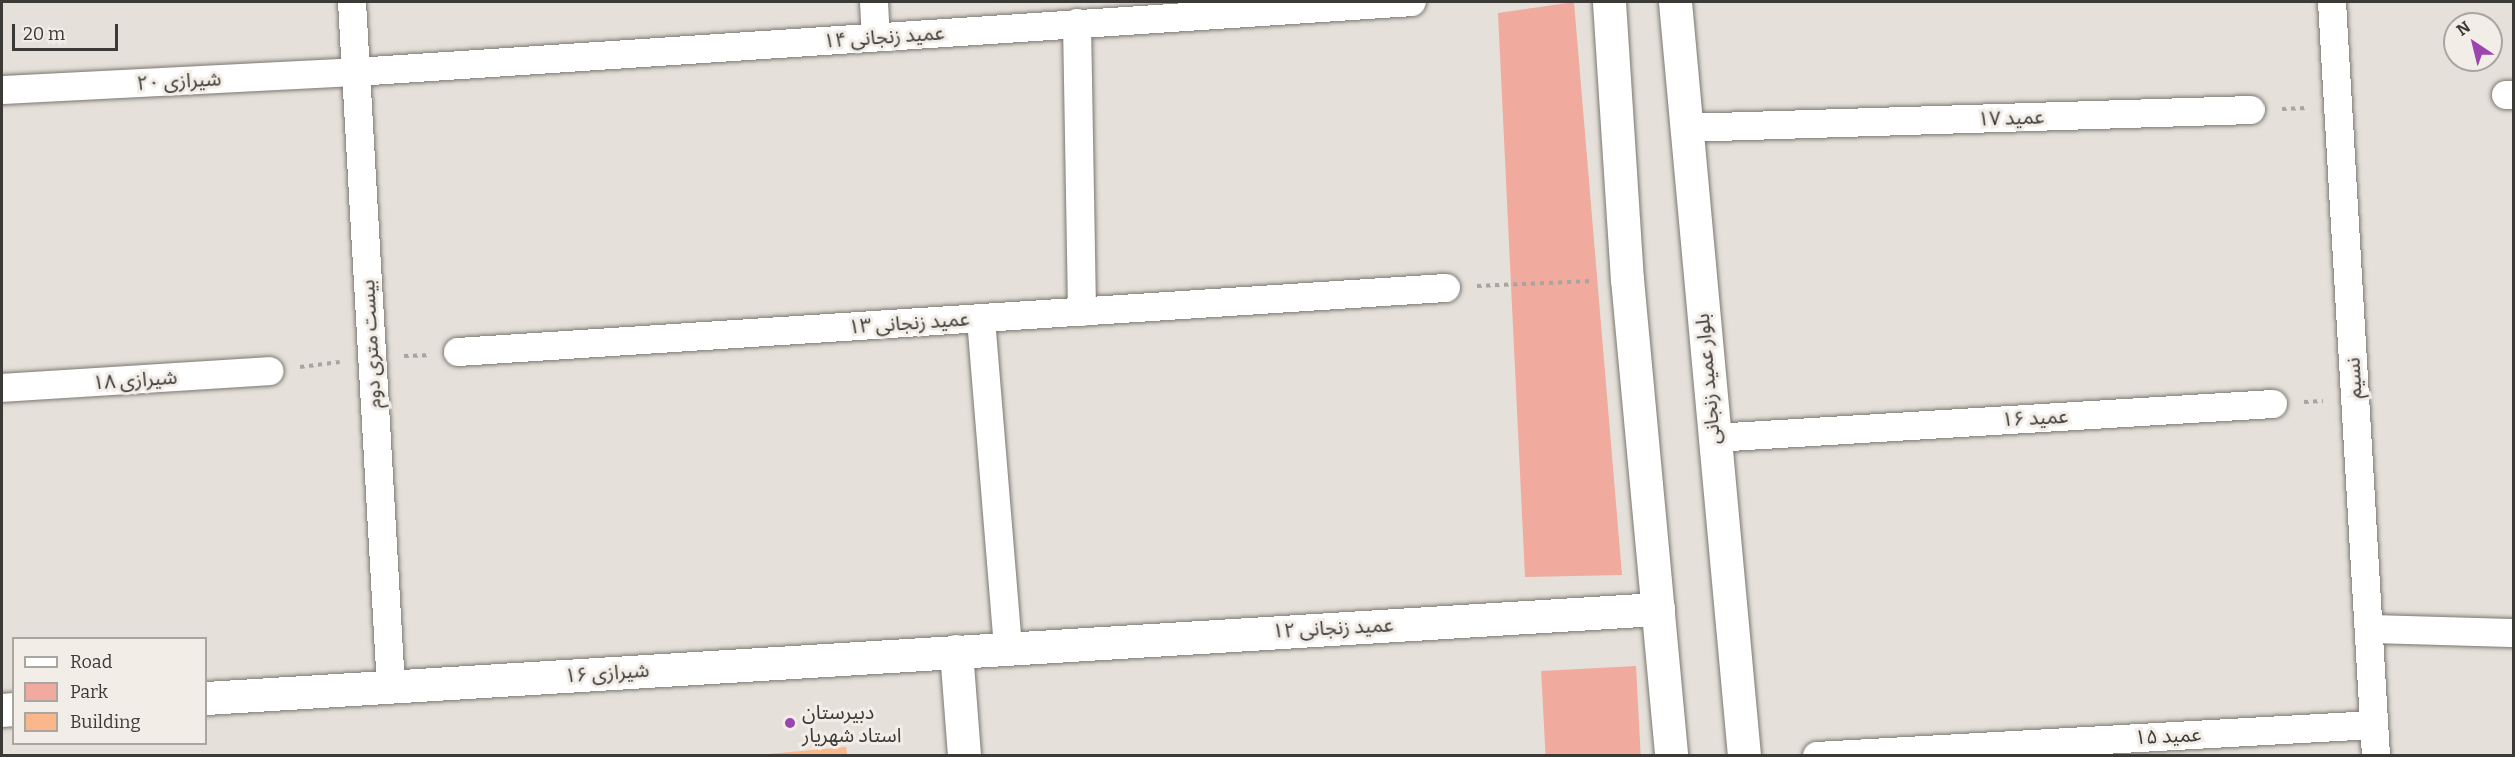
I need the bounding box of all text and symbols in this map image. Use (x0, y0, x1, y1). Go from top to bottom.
scale bar (15, 12, 122, 50)
north arrow (2443, 12, 2503, 72)
text: N (2453, 17, 2474, 40)
street label: عمید زنجانی ۱۴ (823, 21, 945, 53)
text: 20 m (23, 23, 65, 45)
street label: شیرازی ۲۰ (136, 67, 222, 95)
street label: عمید ۱۷ (1977, 105, 2045, 131)
street label: بیست متری دوم (356, 279, 386, 409)
street label: عمید زنجانی ۱۳ (848, 307, 970, 339)
street label: بلوار عمید زنجانی (1690, 312, 1726, 446)
street label: نسیم (2341, 357, 2367, 399)
street label: شیرازی ۱۸ (92, 365, 178, 395)
street label: عمید ۱۶ (2001, 404, 2069, 432)
street label: عمید زنجانی ۱۲ (1272, 613, 1394, 643)
legend (12, 637, 207, 745)
text: Road (70, 651, 112, 673)
street label: شیرازی ۱۶ (564, 658, 650, 688)
text: Park (70, 681, 108, 703)
place label: دبیرستان استاد شهریار (802, 700, 902, 747)
text: Building (70, 711, 141, 733)
marker: دبیرستان استاد شهریار (783, 716, 797, 730)
street label: عمید ۱۵ (2134, 722, 2202, 750)

